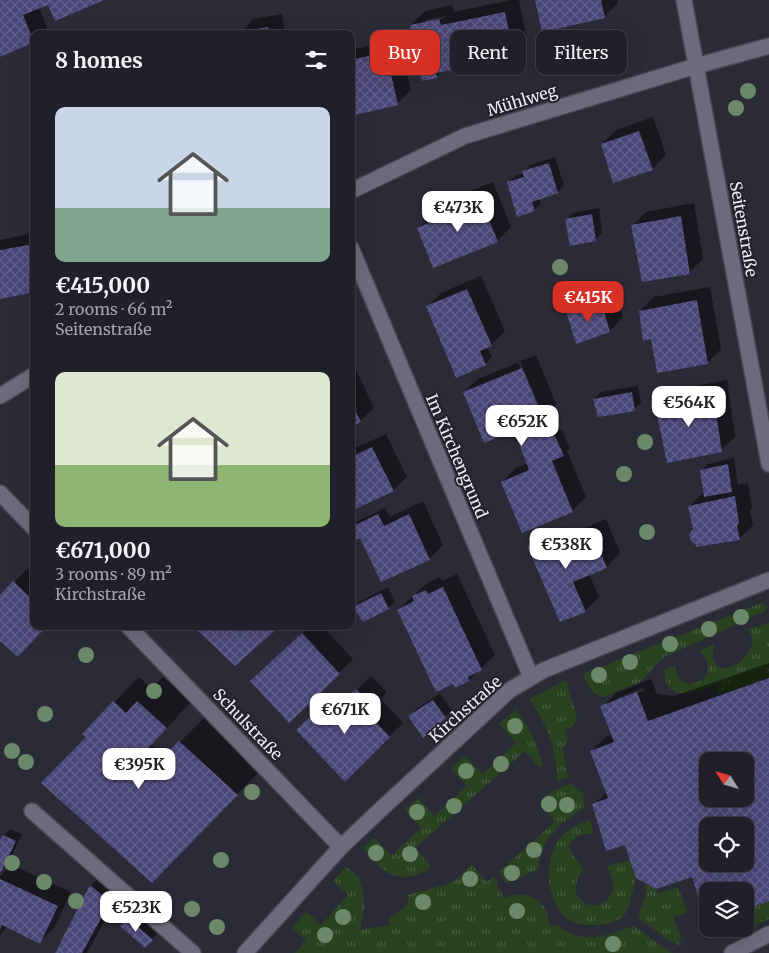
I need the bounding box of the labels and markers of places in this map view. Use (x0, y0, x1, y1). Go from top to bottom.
pin: €473K (423, 190, 493, 233)
pin: €415K (553, 280, 623, 323)
pin: €564K (654, 386, 724, 428)
pin: €652K (487, 404, 557, 447)
pin: €538K (531, 528, 601, 570)
pin: €671K (310, 692, 380, 735)
pin: €395K (104, 748, 174, 790)
pin: €523K (101, 890, 171, 933)

